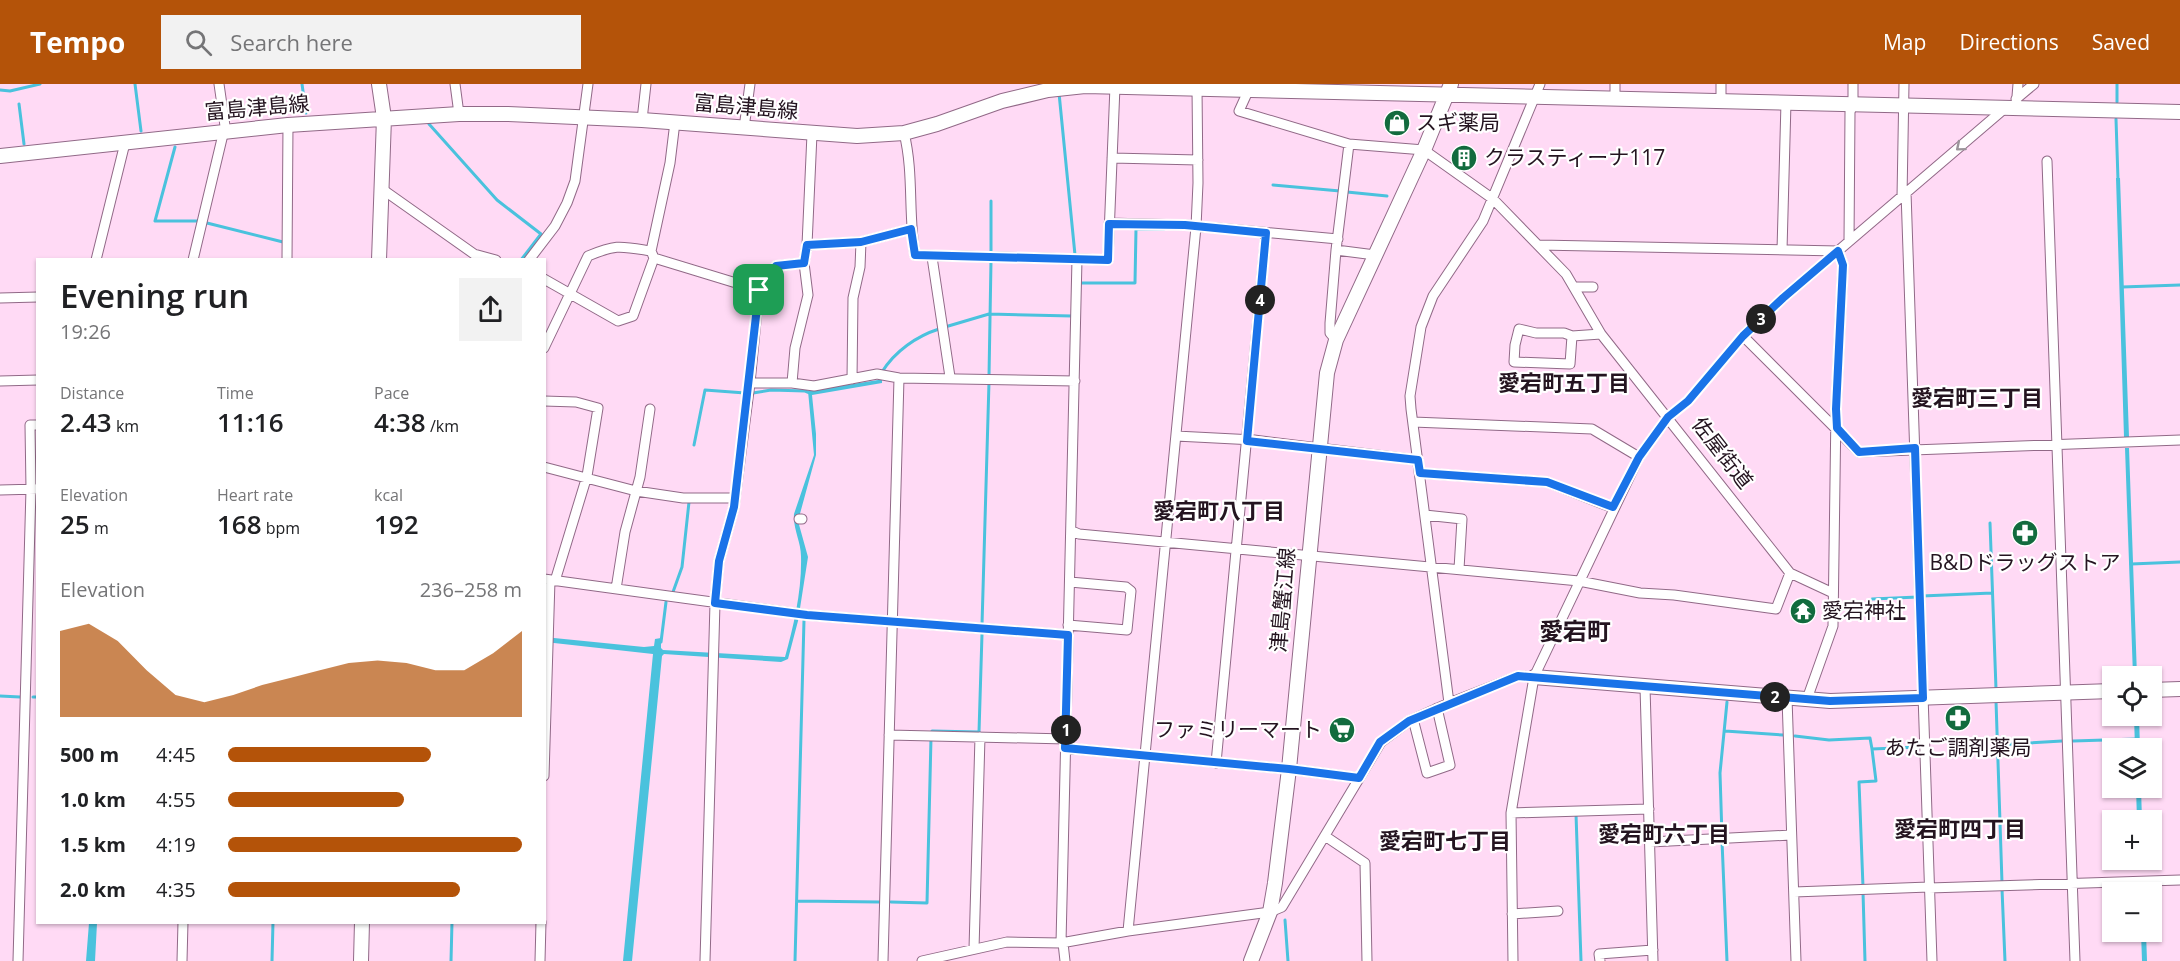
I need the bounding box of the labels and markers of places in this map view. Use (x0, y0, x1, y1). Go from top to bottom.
shop icon: スギ薬局 (1382, 108, 1412, 138)
place label: スギ薬局 (1416, 108, 1500, 136)
building icon: クラスティーナ117 (1449, 143, 1479, 173)
place label: クラスティーナ117 (1484, 143, 1665, 171)
pin (733, 264, 784, 315)
pin: 4 (1245, 285, 1275, 315)
pin: 3 (1746, 304, 1776, 334)
pharmacy icon: B&Dドラッグストア (2010, 518, 2040, 548)
place label: B&Dドラッグストア (1929, 548, 2121, 576)
temple icon: 愛宕神社 (1788, 596, 1818, 626)
place label: 愛宕神社 (1822, 596, 1906, 624)
pin: 2 (1760, 682, 1790, 712)
pharmacy icon: あたご調剤薬局 (1943, 703, 1973, 733)
pin: 1 (1051, 715, 1081, 745)
place label: ファミリーマート (1154, 715, 1322, 743)
supermarket icon: ファミリーマート (1327, 715, 1357, 745)
place label: あたご調剤薬局 (1885, 733, 2032, 761)

